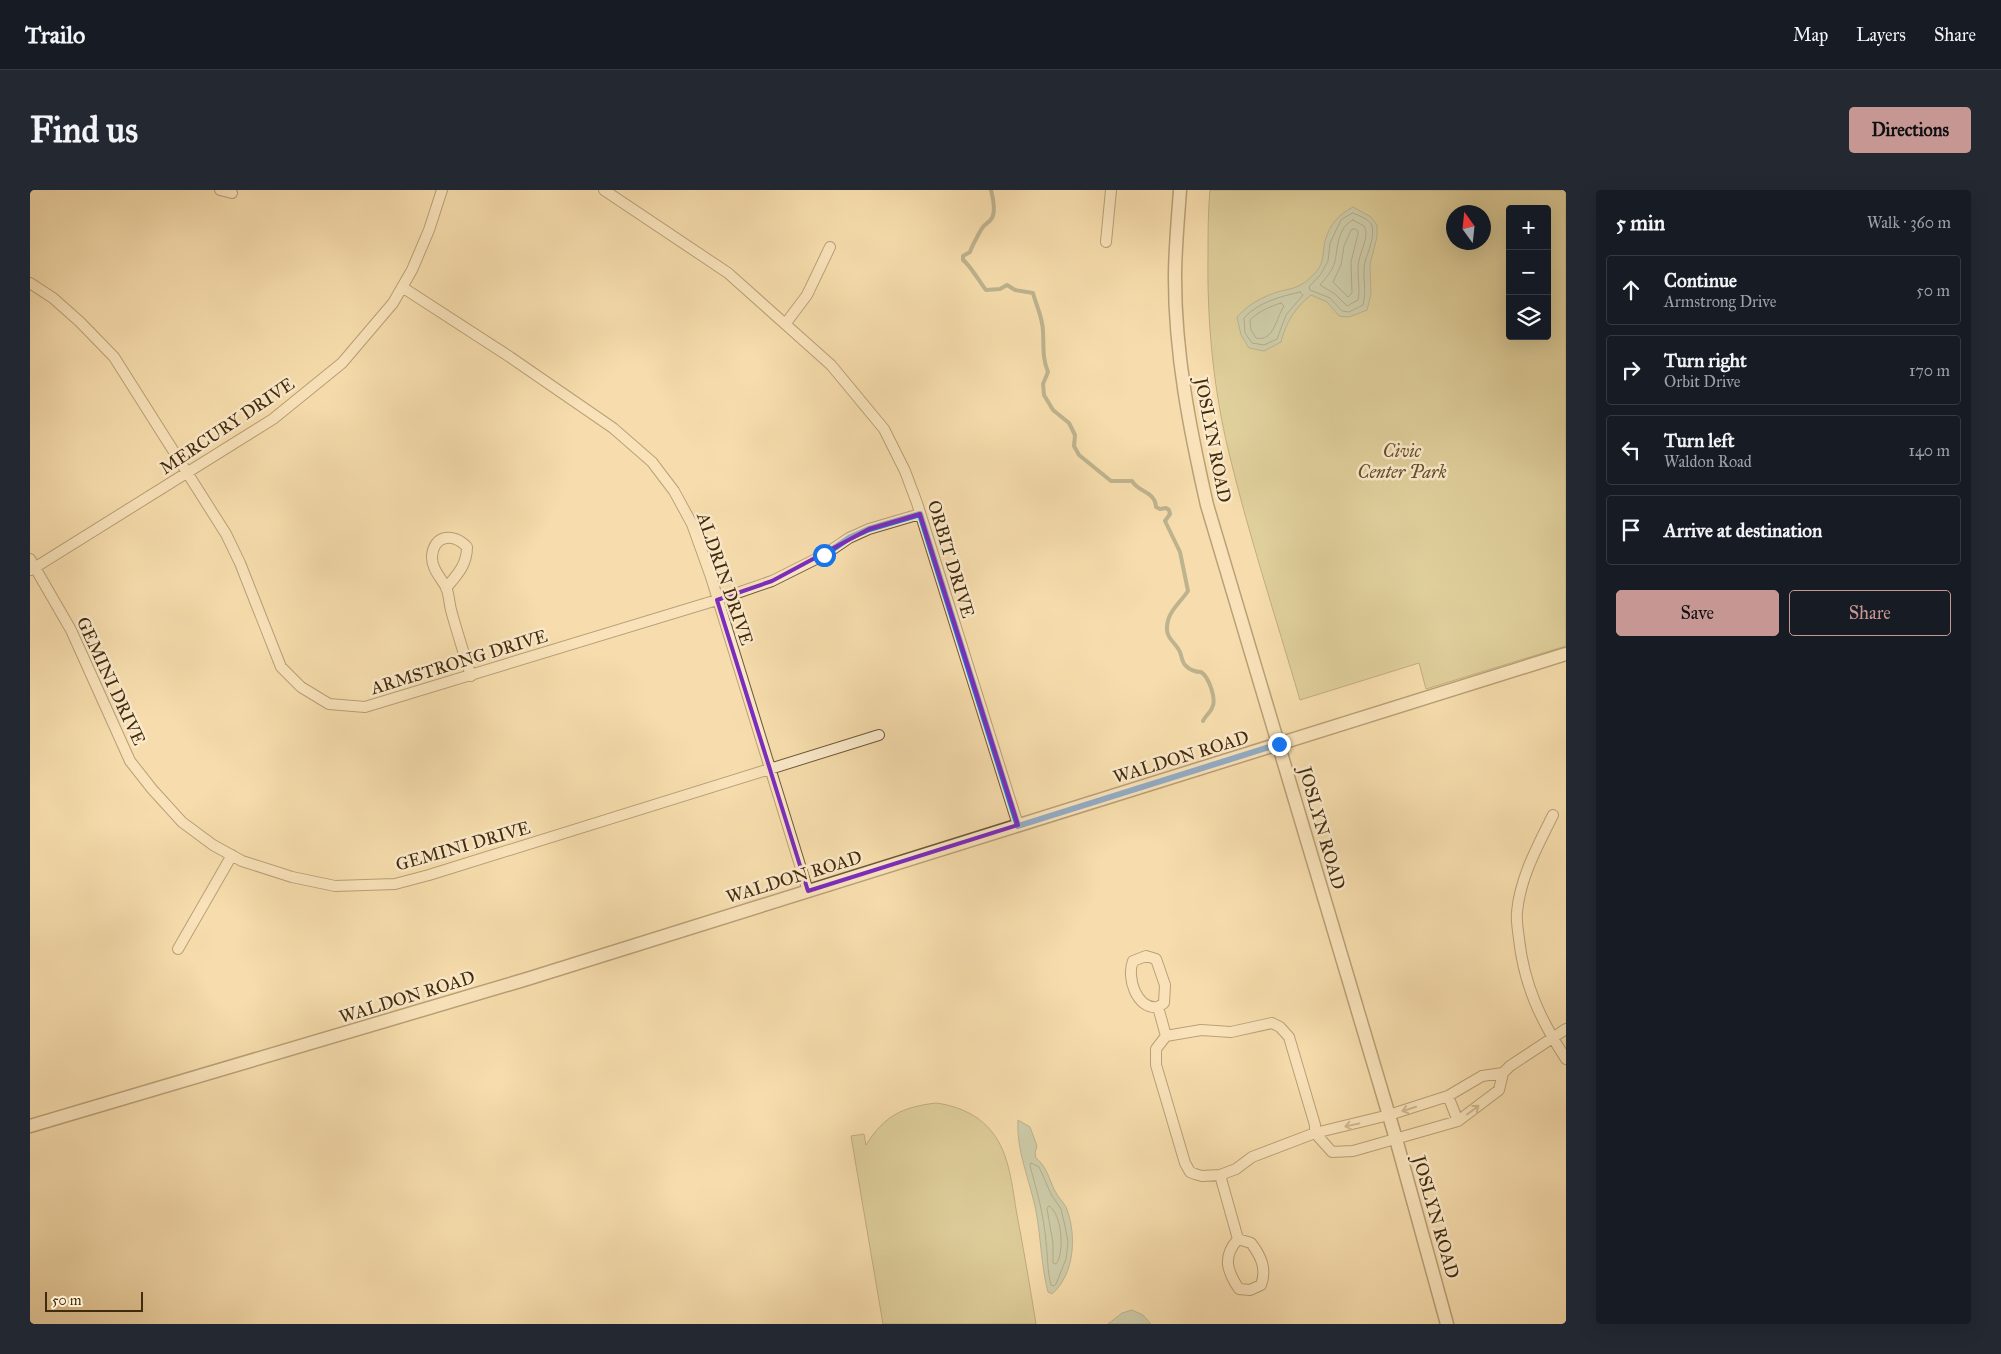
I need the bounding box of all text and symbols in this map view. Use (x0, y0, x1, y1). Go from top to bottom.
text: Trailo (25, 20, 85, 50)
text: Map (1793, 24, 1828, 46)
text: Layers (1856, 24, 1906, 46)
text: Share (1934, 24, 1976, 46)
button: Directions (1849, 107, 1971, 153)
text: Find us (30, 109, 138, 152)
north arrow (1446, 205, 1491, 250)
map controls (1506, 205, 1551, 340)
button: + (1506, 205, 1551, 250)
text: 5 min (1616, 210, 1665, 236)
text: Walk · 360 m (1867, 213, 1951, 232)
button: − (1506, 250, 1551, 295)
text: Continue (1664, 269, 1737, 292)
icon: ahead (1617, 276, 1645, 304)
text: 50 m (1916, 281, 1950, 300)
text: Armstrong Drive (1664, 292, 1776, 311)
button: layers (1506, 295, 1551, 340)
text: Turn right (1664, 349, 1747, 372)
icon: right (1617, 356, 1645, 384)
text: 170 m (1909, 361, 1950, 380)
text: Orbit Drive (1664, 372, 1740, 391)
street label: MERCURY DRIVE (156, 373, 299, 479)
street label: JOSLYN ROAD (1189, 374, 1236, 505)
text: Turn left (1664, 429, 1734, 452)
icon: left (1617, 436, 1645, 464)
park label: Civic Center Park (1357, 440, 1447, 483)
text: 140 m (1909, 441, 1950, 460)
text: Waldon Road (1664, 452, 1752, 471)
street label: ORBIT DRIVE (923, 498, 979, 621)
street label: ALDRIN DRIVE (692, 509, 758, 648)
icon: arrive (1617, 516, 1645, 544)
text: Arrive at destination (1664, 519, 1822, 542)
route start (813, 544, 836, 567)
button: Save (1616, 590, 1779, 636)
button: Share (1789, 590, 1951, 636)
street label: GEMINI DRIVE (72, 613, 150, 749)
street label: ARMSTRONG DRIVE (367, 625, 550, 700)
street label: WALDON ROAD (1110, 726, 1252, 788)
route end (1268, 733, 1291, 756)
street label: JOSLYN ROAD (1292, 762, 1350, 892)
street label: GEMINI DRIVE (393, 816, 533, 876)
street label: WALDON ROAD (723, 846, 865, 908)
street label: WALDON ROAD (336, 966, 478, 1028)
one-way arrow (1402, 1105, 1418, 1114)
one-way arrow (1466, 1105, 1480, 1115)
one-way arrow (1344, 1121, 1360, 1130)
street label: JOSLYN ROAD (1406, 1151, 1464, 1281)
scale bar (45, 1289, 142, 1312)
text: 50 m (52, 1292, 81, 1309)

